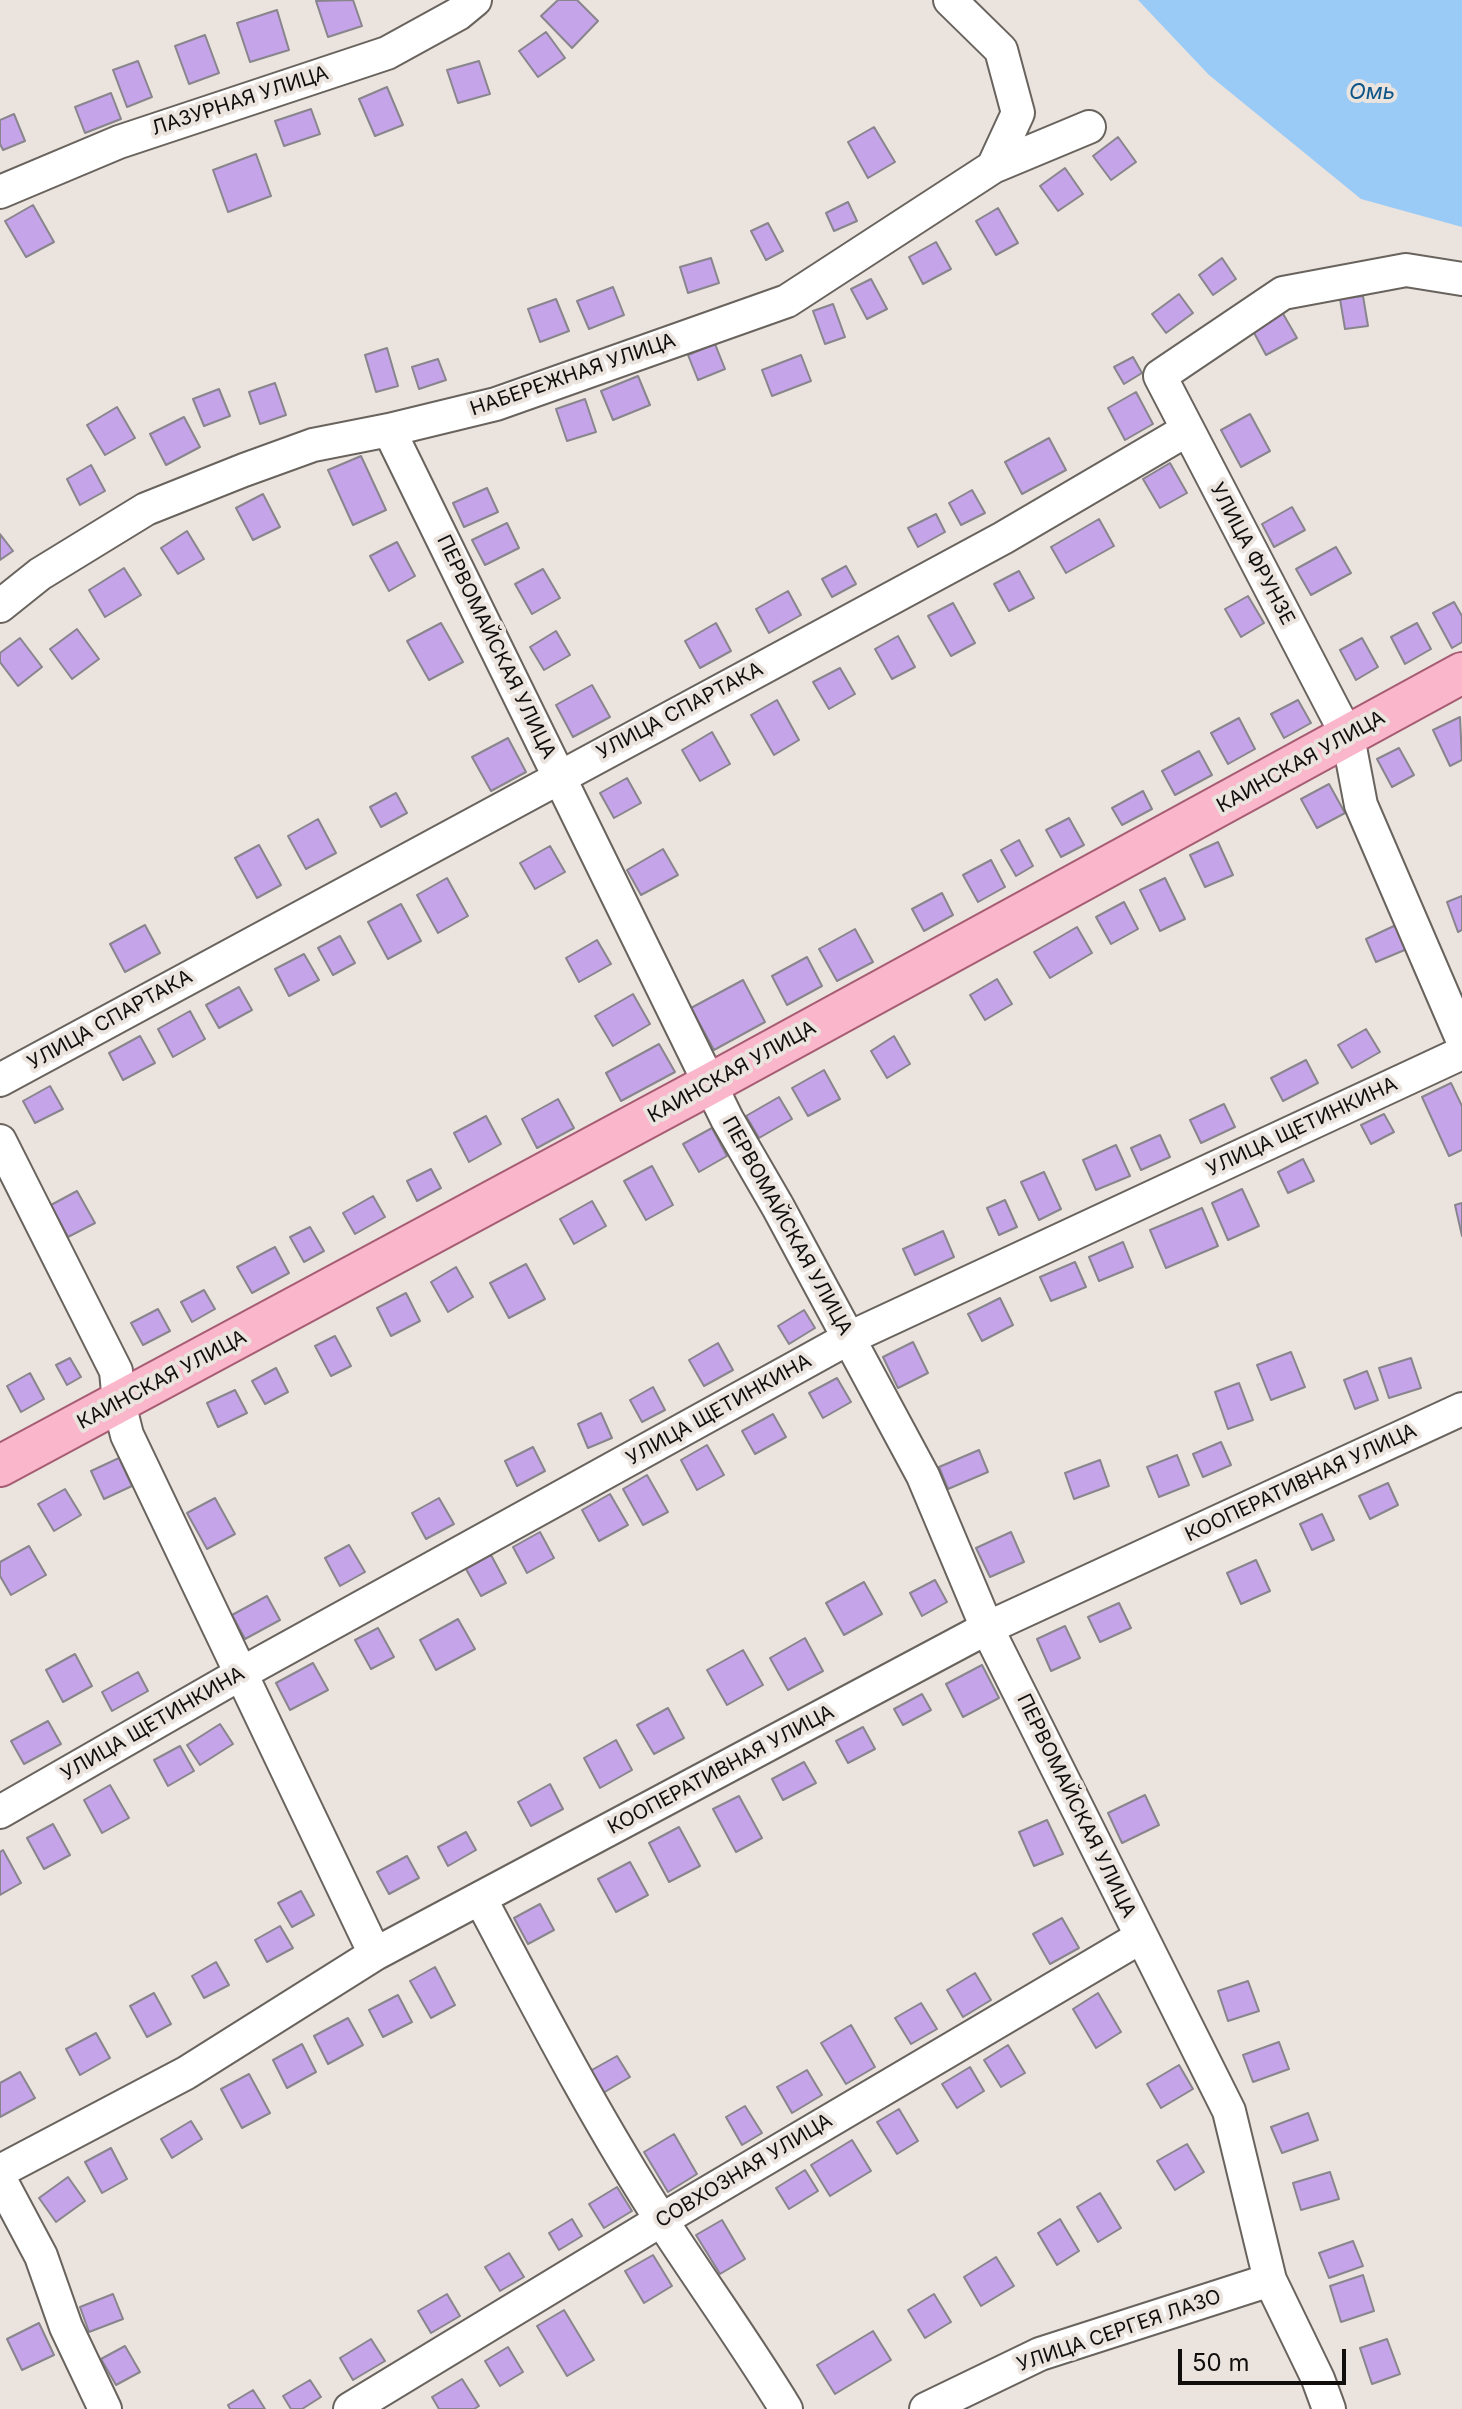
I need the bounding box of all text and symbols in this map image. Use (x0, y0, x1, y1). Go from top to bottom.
street label: ЛАЗУРНАЯ УЛИЦА (149, 61, 331, 141)
water label: Омь (1349, 79, 1395, 105)
street label: НАБЕРЕЖНАЯ УЛИЦА (467, 329, 679, 421)
street label: УЛИЦА ФРУНЗЕ (1204, 479, 1300, 629)
street label: ПЕРВОМАЙСКАЯ УЛИЦА (431, 531, 561, 763)
street label: УЛИЦА СПАРТАКА (593, 657, 767, 765)
street label: КАИНСКАЯ УЛИЦА (1213, 706, 1389, 818)
street label: УЛИЦА СПАРТАКА (23, 965, 197, 1075)
street label: КАИНСКАЯ УЛИЦА (644, 1016, 820, 1128)
street label: УЛИЦА ЩЕТИНКИНА (1203, 1072, 1401, 1182)
street label: ПЕРВОМАЙСКАЯ УЛИЦА (717, 1113, 857, 1339)
street label: КАИНСКАЯ УЛИЦА (73, 1325, 251, 1435)
street label: УЛИЦА ЩЕТИНКИНА (622, 1349, 816, 1471)
street label: КООПЕРАТИВНАЯ УЛИЦА (1181, 1419, 1421, 1547)
street label: УЛИЦА ЩЕТИНКИНА (57, 1662, 249, 1786)
street label: ПЕРВОМАЙСКАЯ УЛИЦА (1011, 1690, 1141, 1922)
street label: КООПЕРАТИВНАЯ УЛИЦА (604, 1700, 838, 1840)
street label: СОВХОЗНАЯ УЛИЦА (651, 2109, 837, 2233)
street label: УЛИЦА СЕРГЕЯ ЛАЗО (1014, 2285, 1224, 2377)
scale bar (1182, 2333, 1350, 2383)
text: 50 m (1192, 2348, 1250, 2377)

